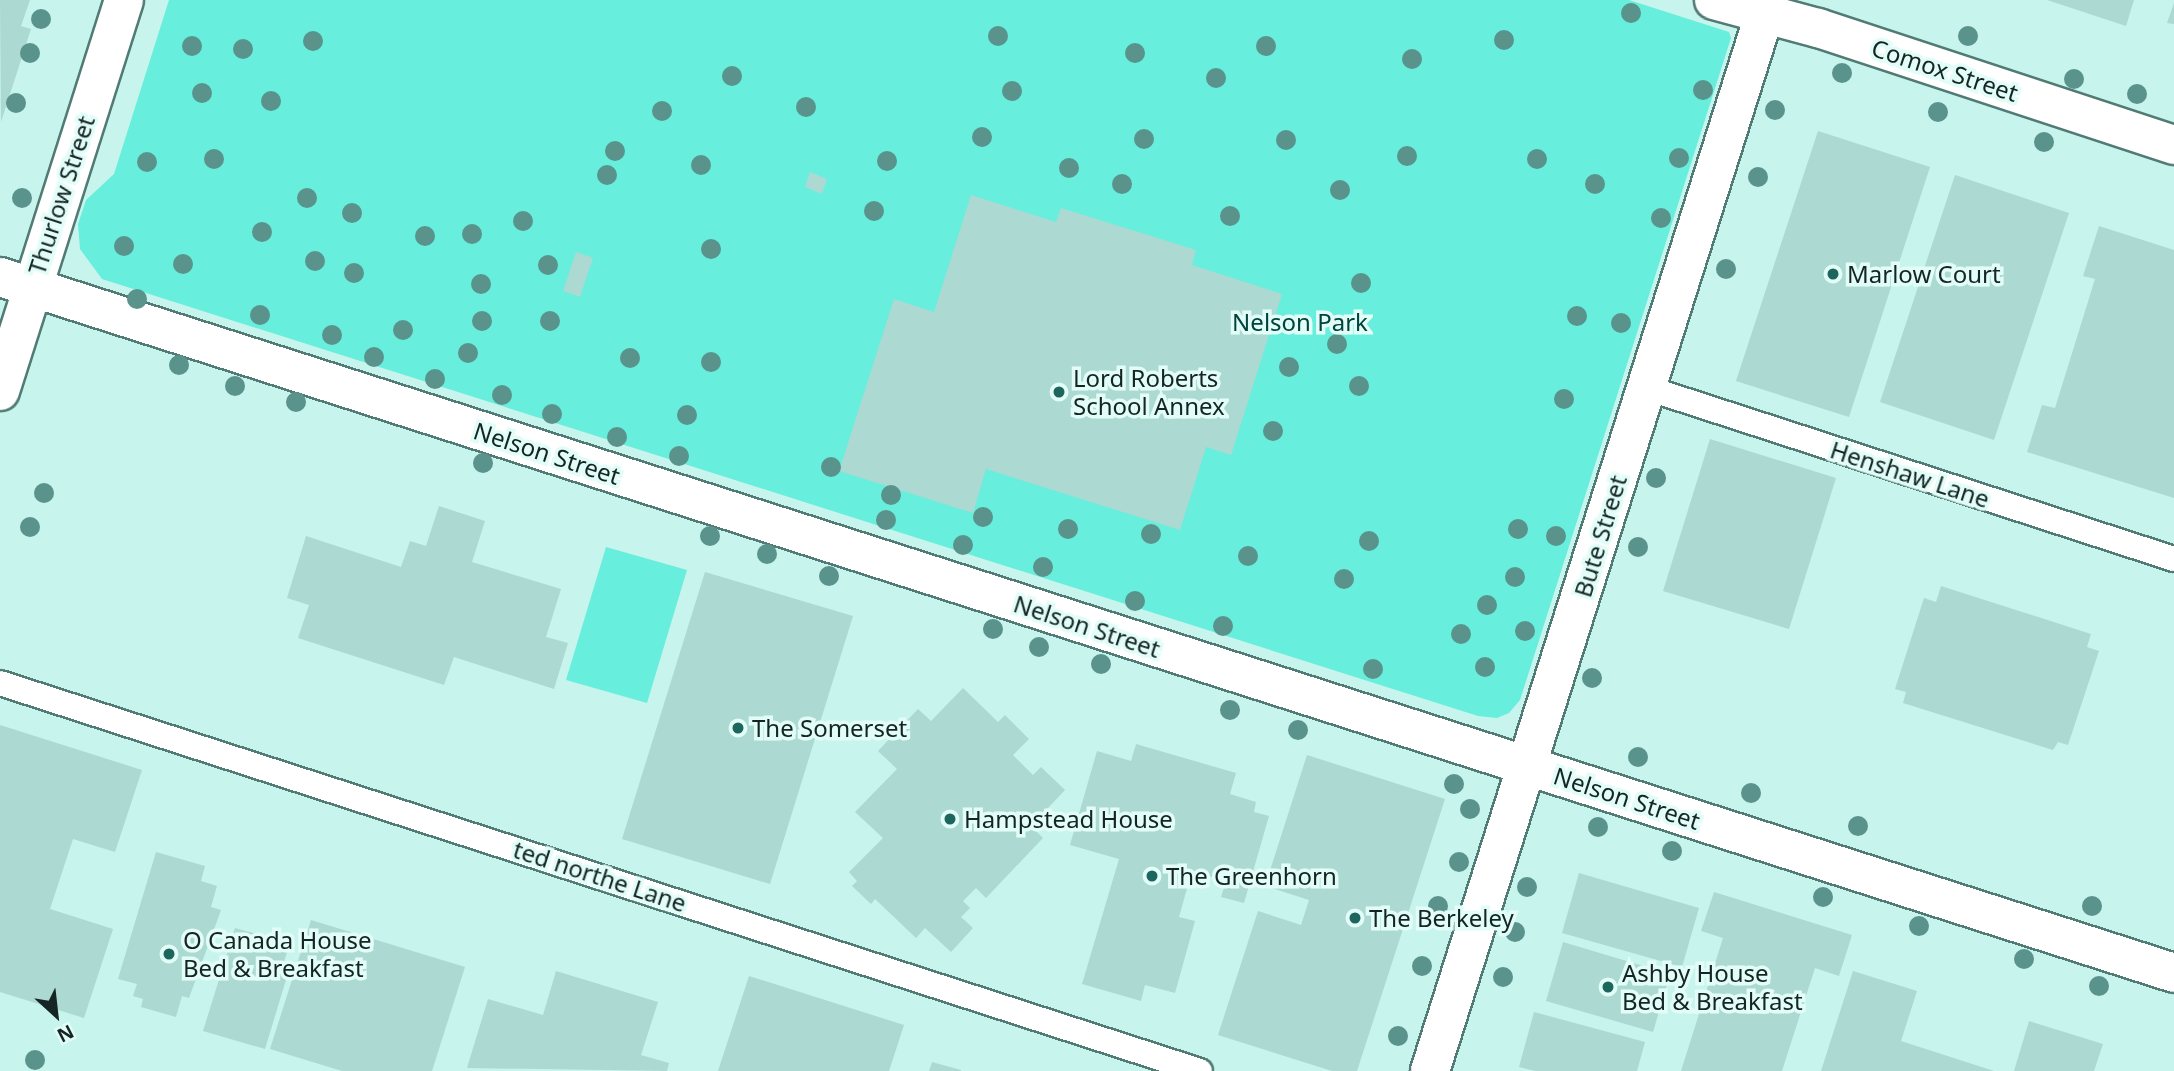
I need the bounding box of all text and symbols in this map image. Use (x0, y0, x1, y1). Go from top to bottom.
street label: Comox Street (1868, 33, 2022, 107)
street label: Thurlow Street (22, 112, 100, 278)
place label: Marlow Court (1847, 260, 2001, 288)
marker: Marlow Court (1825, 266, 1841, 282)
park label: Nelson Park (1232, 308, 1368, 336)
place label: Lord Roberts School Annex (1073, 364, 1225, 420)
marker: Lord Roberts School Annex (1051, 384, 1067, 400)
street label: Nelson Street (470, 416, 624, 490)
street label: Henshaw Lane (1827, 435, 1993, 513)
street label: Bute Street (1568, 472, 1632, 600)
street label: Nelson Street (1010, 589, 1164, 663)
place label: The Somerset (752, 714, 907, 742)
marker: The Somerset (730, 720, 746, 736)
street label: Nelson Street (1550, 761, 1704, 835)
place label: Hampstead House (964, 805, 1173, 833)
marker: Hampstead House (942, 811, 958, 827)
street label: ted northe Lane (510, 834, 690, 918)
place label: The Greenhorn (1166, 862, 1337, 890)
marker: The Greenhorn (1144, 868, 1160, 884)
place label: The Berkeley (1369, 904, 1514, 932)
marker: The Berkeley (1347, 910, 1363, 926)
place label: O Canada House Bed & Breakfast (183, 926, 372, 982)
marker: O Canada House Bed & Breakfast (161, 946, 177, 962)
place label: Ashby House Bed & Breakfast (1622, 959, 1803, 1015)
marker: Ashby House Bed & Breakfast (1600, 979, 1616, 995)
north arrow (21, 980, 91, 1050)
text: N (53, 1019, 78, 1049)

